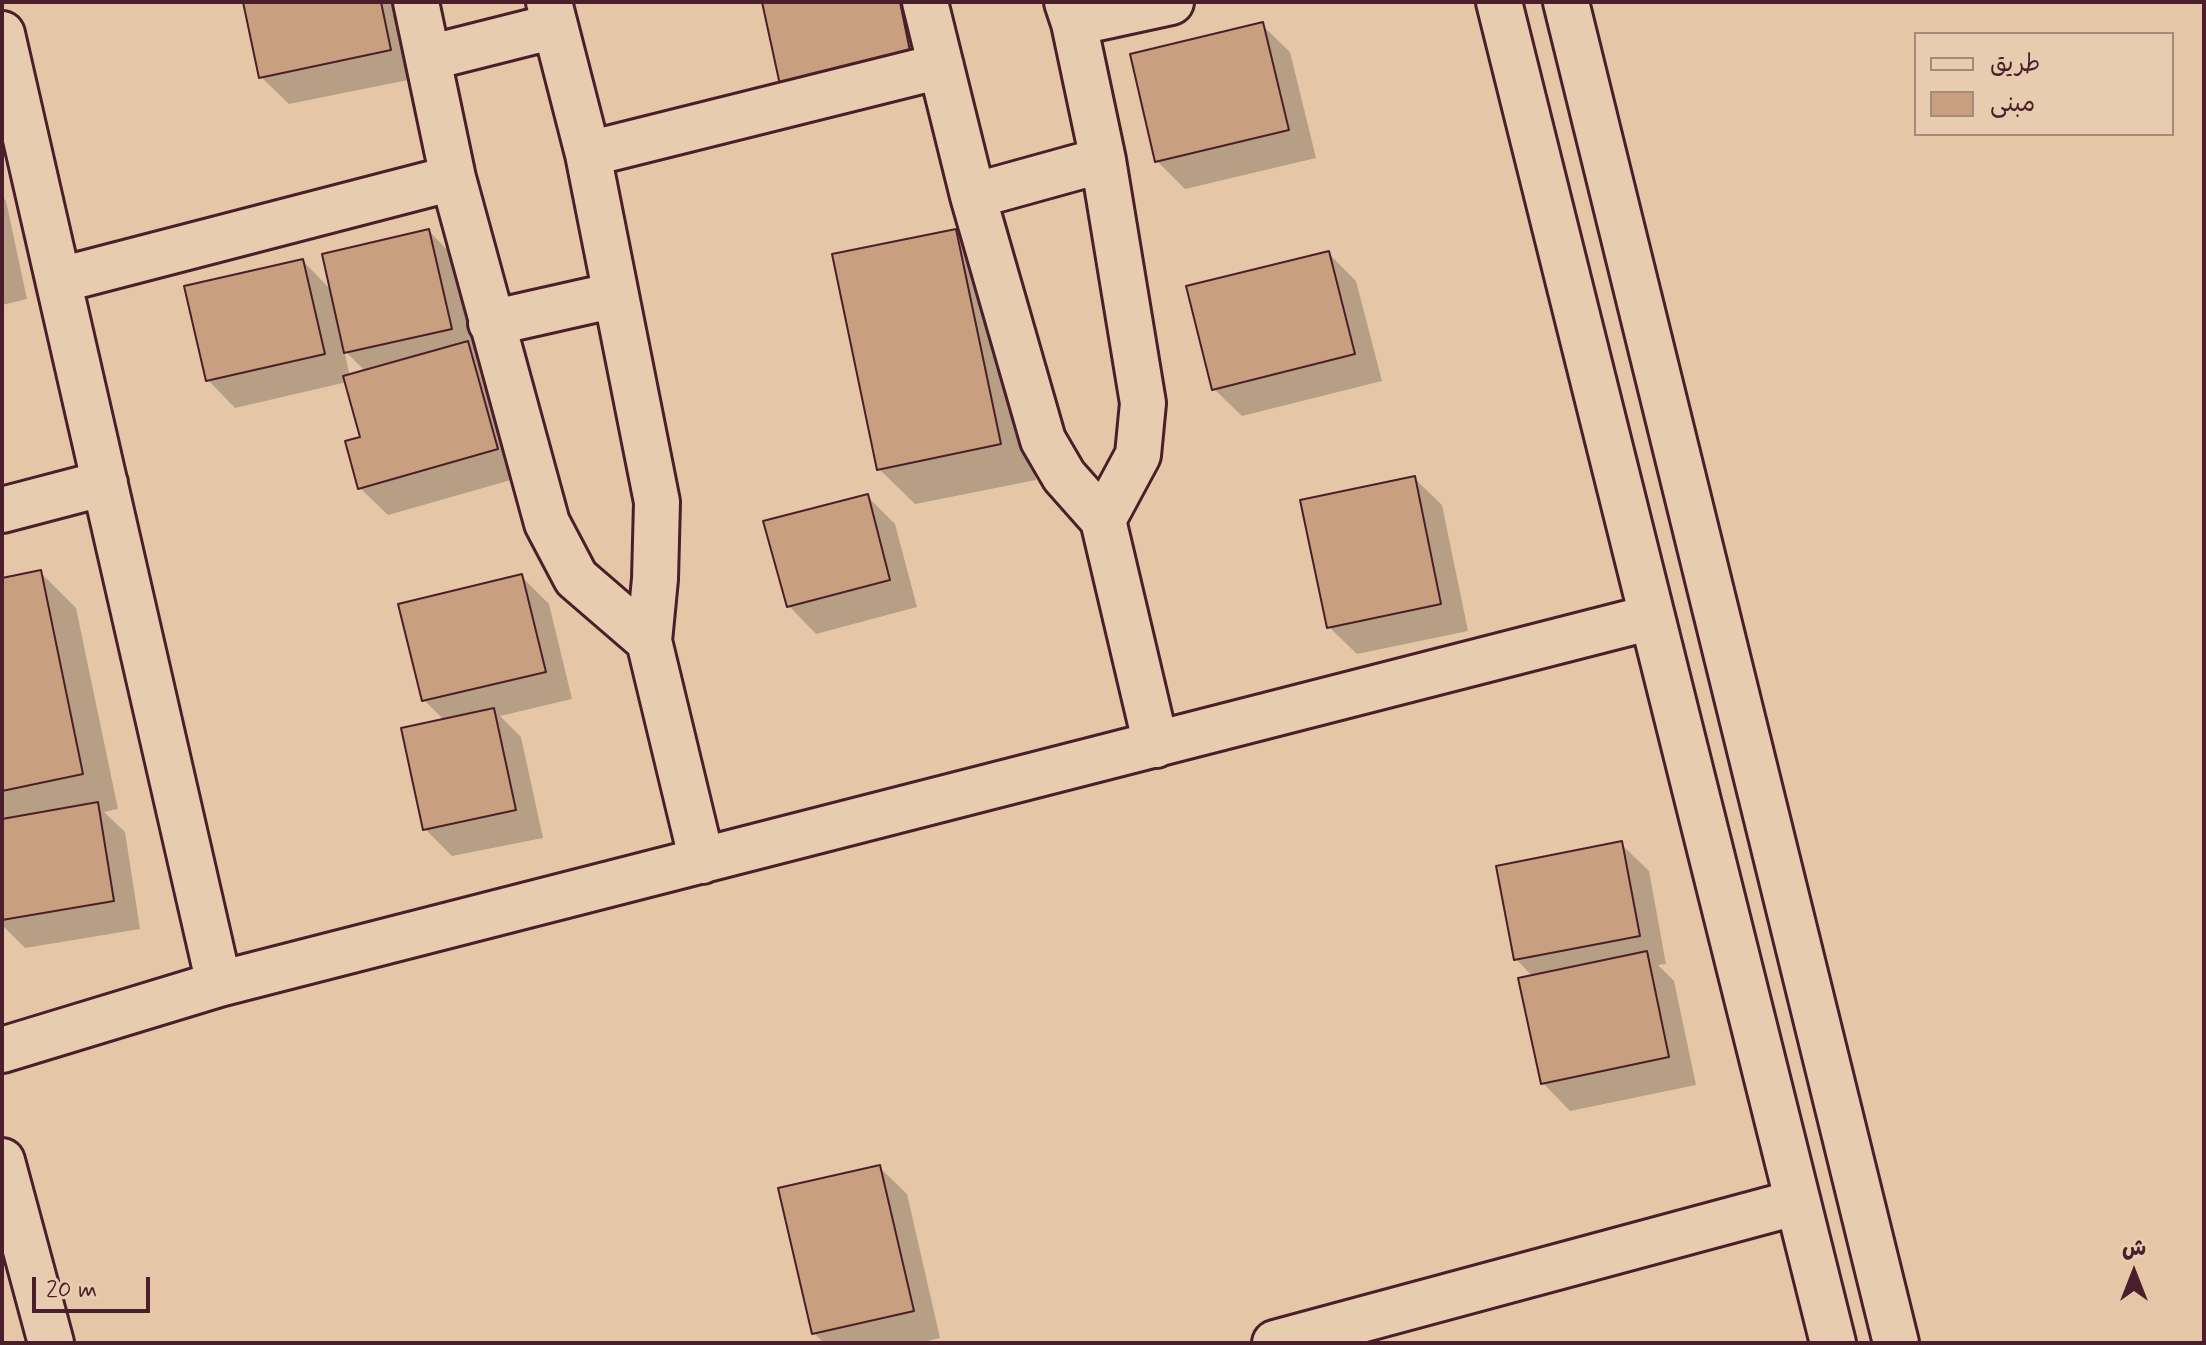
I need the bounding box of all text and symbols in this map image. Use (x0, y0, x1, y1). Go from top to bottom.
legend (1914, 32, 2174, 136)
text: طريق (1990, 49, 2040, 80)
text: مبنى (1990, 89, 2035, 120)
north arrow (2094, 1233, 2174, 1313)
text: ش (2122, 1235, 2146, 1263)
scale bar (36, 1261, 154, 1311)
text: 20 m (46, 1275, 97, 1306)

